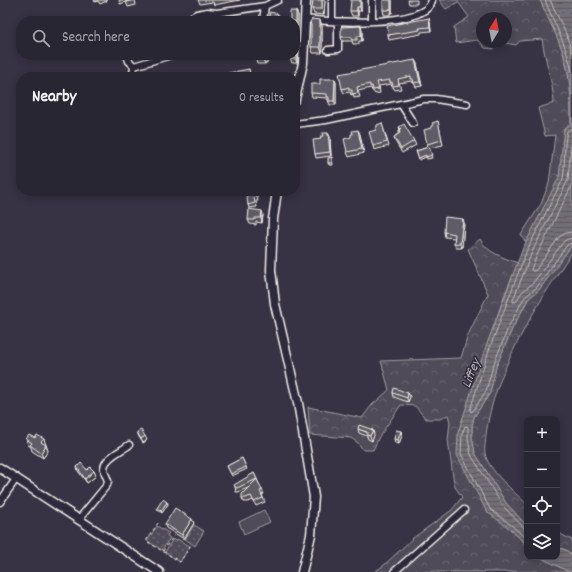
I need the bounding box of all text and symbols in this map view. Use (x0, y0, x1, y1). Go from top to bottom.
north arrow (476, 12, 512, 48)
search box (16, 16, 300, 60)
icon: search (30, 27, 52, 49)
text: Search here (62, 27, 130, 49)
text: Nearby (32, 86, 76, 110)
text: 0 results (239, 89, 284, 108)
water label: Liffey (457, 354, 487, 391)
map controls (524, 416, 560, 560)
button: + (524, 416, 560, 452)
button: − (524, 452, 560, 488)
button: locate (524, 488, 560, 524)
button: layers (524, 524, 560, 560)

